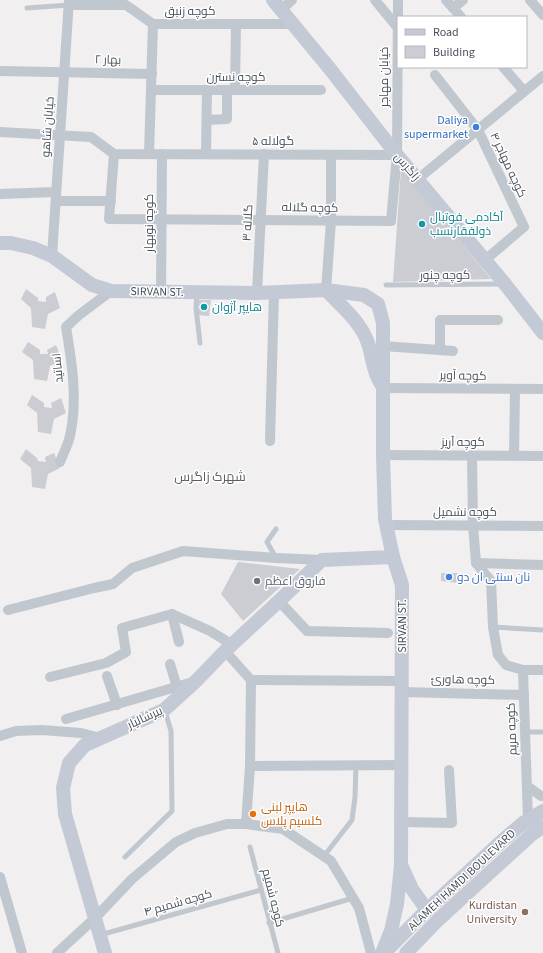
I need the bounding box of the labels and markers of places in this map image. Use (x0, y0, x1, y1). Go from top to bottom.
place label: Daliya supermarket (404, 112, 468, 143)
marker: Daliya supermarket (471, 122, 481, 132)
place label: آکادمی فوتبال ذولفقارنسب (430, 209, 504, 240)
marker: آکادمی فوتبال ذولفقارنسب (417, 219, 427, 229)
place label: هایپر آژوان (212, 299, 262, 316)
marker: هایپر آژوان (199, 302, 209, 312)
place label: نان سنتی ان دو (457, 569, 530, 586)
marker: نان سنتی ان دو (444, 572, 454, 582)
place label: فاروق اعظم (265, 573, 326, 590)
marker: فاروق اعظم (252, 576, 262, 586)
place label: هایپر لبنی کلسیم پلاس (261, 799, 322, 830)
marker: هایپر لبنی کلسیم پلاس (248, 809, 258, 819)
place label: Kurdistan University (466, 897, 517, 928)
marker: Kurdistan University (520, 907, 530, 917)

